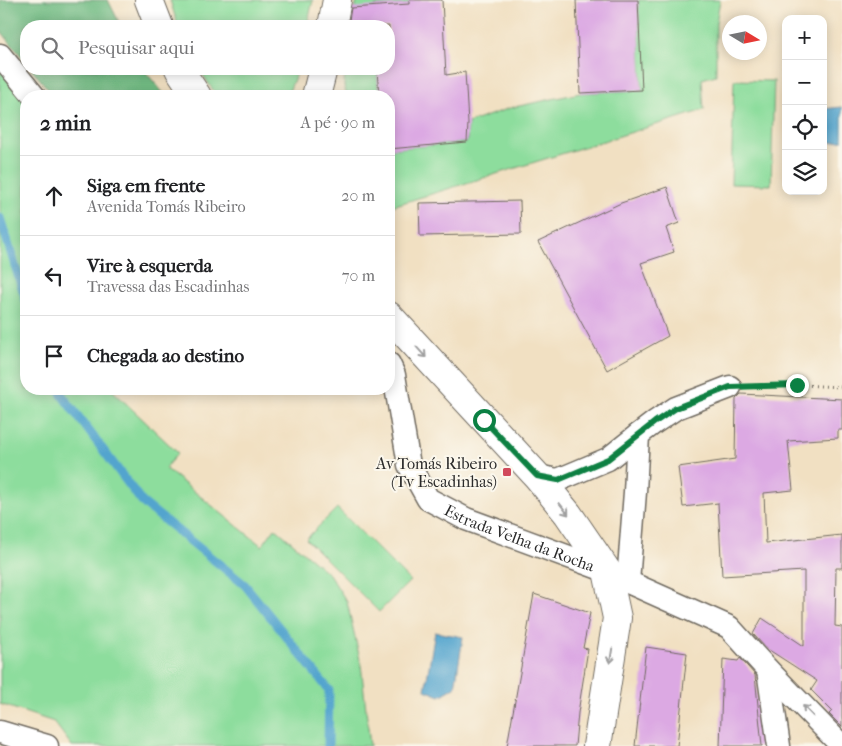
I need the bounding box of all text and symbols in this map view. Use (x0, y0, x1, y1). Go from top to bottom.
north arrow (722, 15, 767, 60)
map controls (782, 15, 827, 195)
button: + (782, 15, 827, 60)
search box (20, 20, 395, 75)
icon: search (38, 34, 66, 62)
text: Pesquisar aqui (78, 37, 195, 59)
button: − (782, 60, 827, 105)
button: locate (782, 105, 827, 150)
text: 2 min (40, 111, 91, 135)
text: A pé · 90 m (301, 113, 375, 132)
button: layers (782, 150, 827, 195)
text: Siga em frente (87, 175, 205, 197)
icon: ahead (40, 182, 68, 210)
text: 20 m (341, 186, 375, 205)
text: Avenida Tomás Ribeiro (87, 197, 246, 216)
text: Vire à esquerda (87, 255, 213, 277)
icon: left (40, 262, 68, 290)
text: 70 m (342, 266, 375, 285)
text: Travessa das Escadinhas (87, 277, 249, 296)
icon: arrive (40, 342, 68, 370)
text: Chegada ao destino (87, 345, 244, 367)
one-way arrow (416, 346, 427, 359)
route end (786, 374, 809, 397)
route start (473, 409, 496, 432)
place label: Av Tomás Ribeiro (Tv Escadinhas) (375, 454, 497, 491)
marker: Av Tomás Ribeiro (Tv Escadinhas) (501, 466, 513, 478)
street label: Estrada Velha da Rocha (441, 500, 598, 576)
one-way arrow (558, 502, 569, 515)
one-way arrow (605, 648, 615, 664)
one-way arrow (802, 705, 814, 717)

